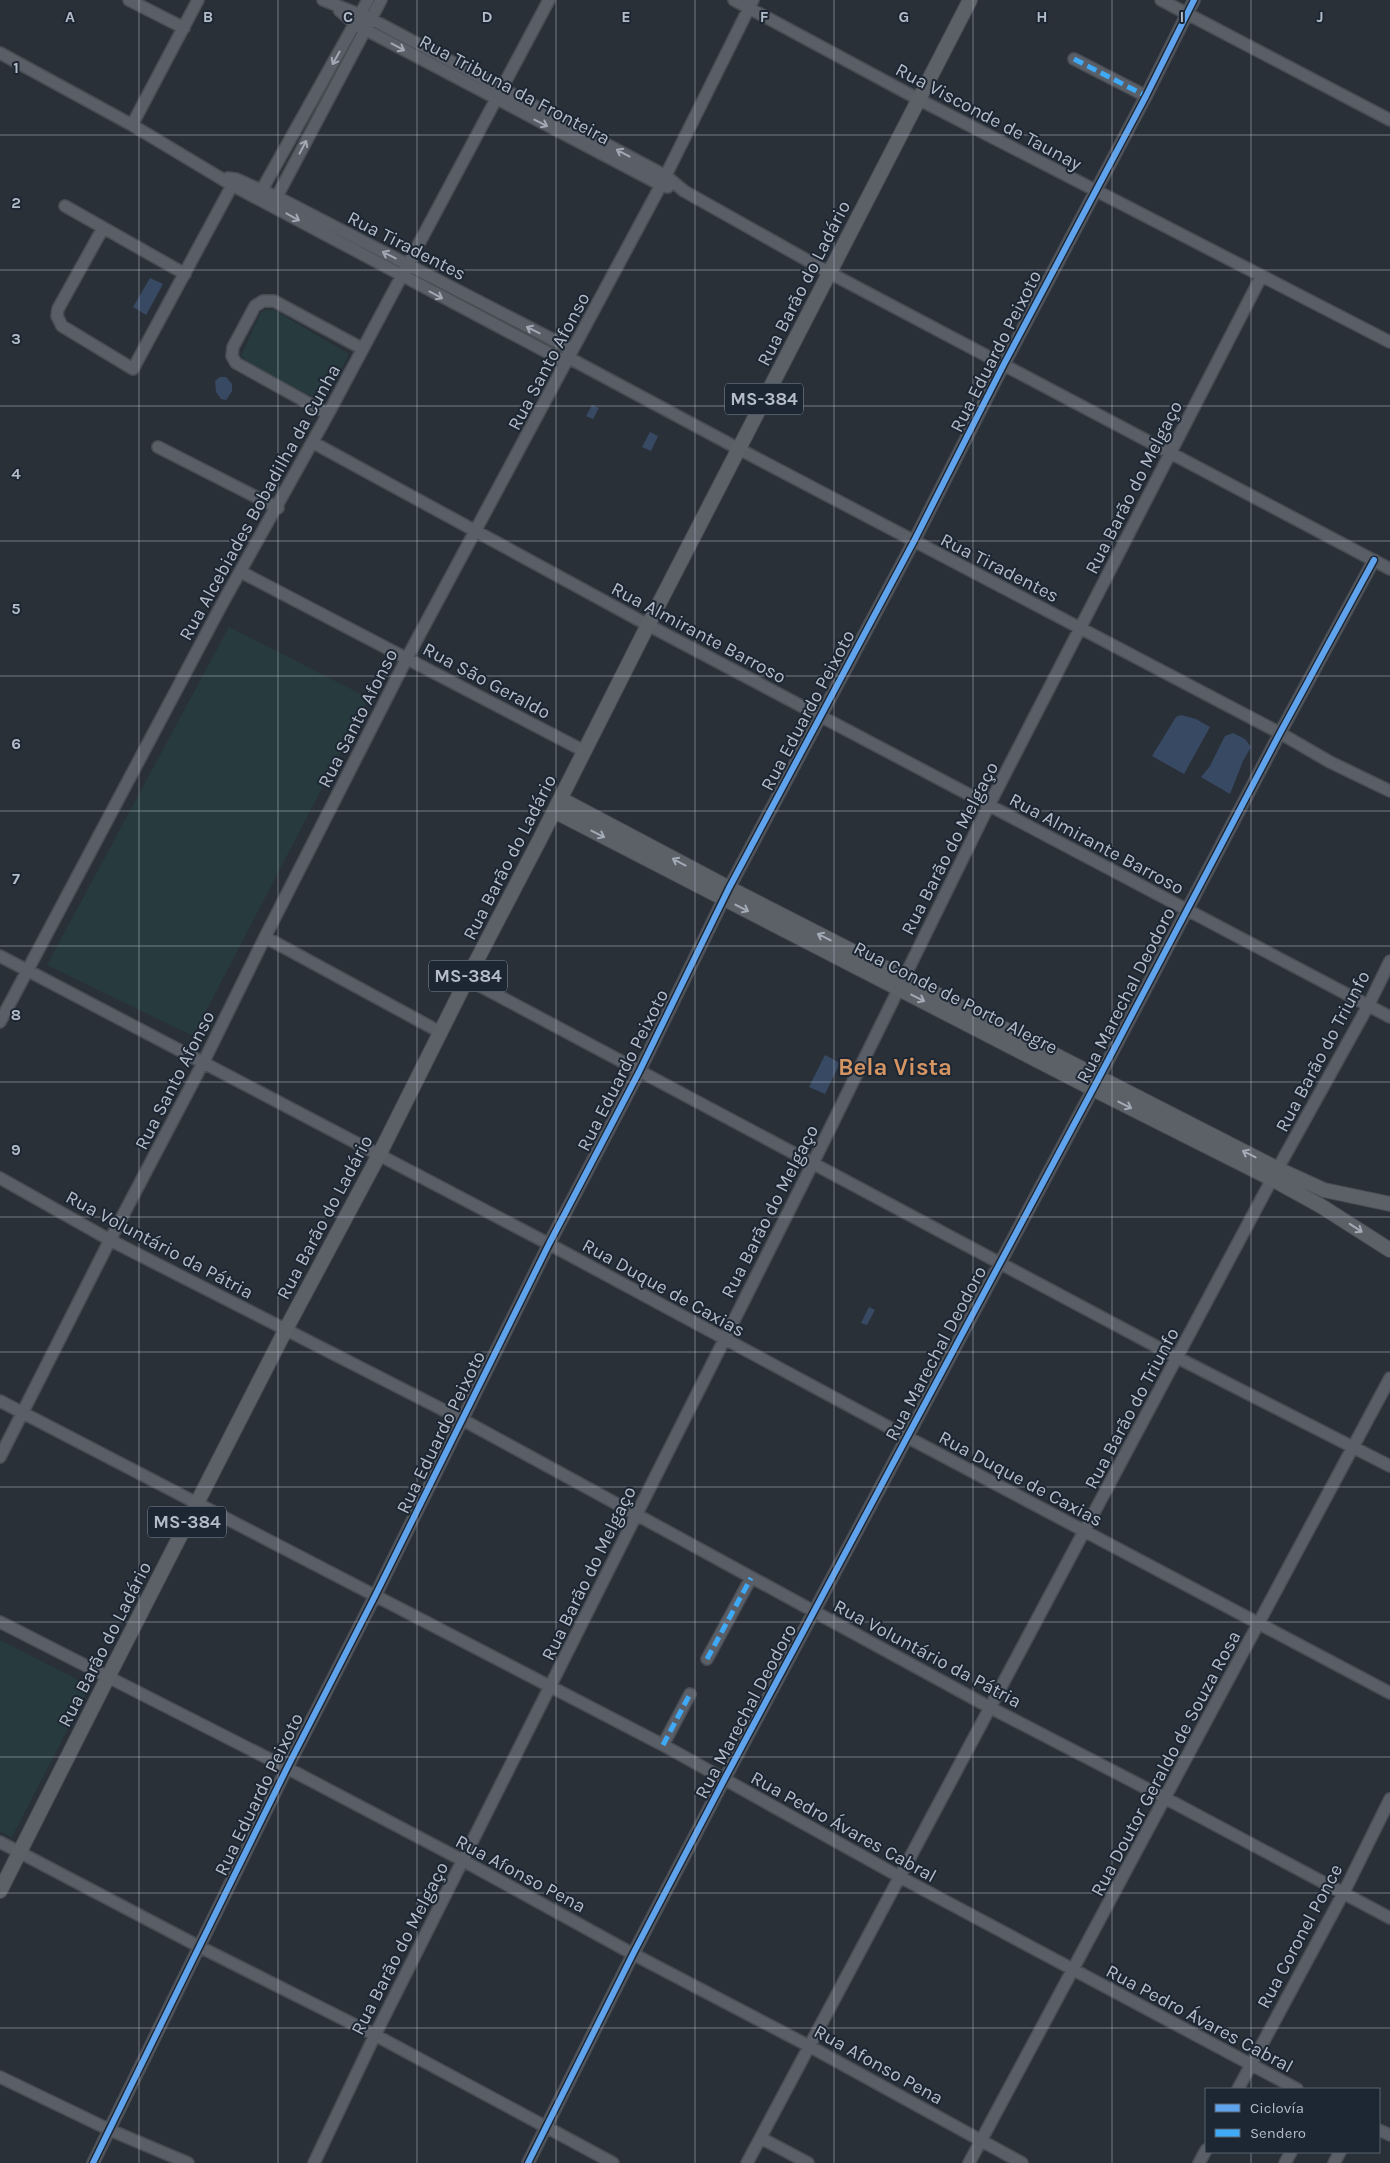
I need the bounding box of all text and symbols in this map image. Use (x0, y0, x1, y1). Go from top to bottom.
text: A (65, 7, 75, 26)
text: B (203, 7, 213, 26)
text: C (343, 7, 353, 26)
text: D (482, 7, 493, 26)
text: E (621, 7, 631, 26)
text: F (760, 7, 769, 26)
text: G (899, 7, 909, 26)
text: H (1036, 7, 1048, 26)
text: I (1180, 7, 1184, 26)
text: J (1316, 7, 1324, 26)
street label: Rua Tribuna da Fronteira (415, 30, 614, 150)
one-way arrow (390, 43, 405, 52)
one-way arrow (331, 50, 340, 65)
text: 1 (13, 58, 19, 77)
street label: Rua Visconde de Taunay (892, 58, 1086, 175)
one-way arrow (534, 118, 549, 128)
one-way arrow (299, 141, 309, 155)
one-way arrow (615, 148, 630, 158)
text: 2 (11, 193, 21, 212)
street label: Rua Barão do Ladário (753, 197, 855, 370)
street label: Rua Tiradentes (344, 207, 469, 285)
one-way arrow (286, 212, 301, 222)
one-way arrow (382, 250, 397, 259)
street label: Rua Eduardo Peixoto (946, 267, 1046, 436)
street label: Rua Santo Afonso (503, 289, 595, 434)
one-way arrow (428, 290, 443, 300)
one-way arrow (526, 325, 541, 335)
text: 3 (11, 329, 21, 348)
street label: Rua Alcebiades Bobadilha da Cunha (175, 361, 345, 644)
road number: MS-384 (725, 384, 803, 414)
street label: Rua Barão do Melgaço (1081, 397, 1187, 578)
text: 4 (11, 464, 21, 483)
street label: Rua Tiradentes (937, 529, 1062, 607)
street label: Rua Almirante Barroso (607, 577, 790, 688)
text: 5 (11, 599, 21, 618)
street label: Rua Eduardo Peixoto (756, 626, 860, 794)
street label: Rua São Geraldo (419, 638, 554, 724)
street label: Rua Santo Afonso (313, 645, 402, 792)
text: 6 (11, 734, 21, 753)
street label: Rua Barão do Melgaço (897, 758, 1003, 939)
street label: Rua Barão do Ladário (459, 771, 561, 944)
street label: Rua Almirante Barroso (1005, 788, 1188, 899)
one-way arrow (590, 829, 605, 839)
one-way arrow (672, 857, 687, 866)
text: 7 (12, 869, 20, 888)
one-way arrow (734, 904, 749, 913)
street label: Rua Marechal Deodoro (1072, 904, 1180, 1087)
one-way arrow (816, 932, 831, 942)
street label: Rua Conde de Porto Alegre (850, 937, 1061, 1059)
road number: MS-384 (429, 960, 507, 991)
street label: Rua Barão do Triunfo (1271, 967, 1375, 1136)
street label: Rua Eduardo Peixoto (573, 986, 673, 1155)
one-way arrow (910, 994, 925, 1003)
text: 8 (11, 1005, 21, 1024)
street label: Rua Santo Afonso (130, 1007, 219, 1154)
district label: Bela Vista (838, 1053, 952, 1081)
one-way arrow (1117, 1100, 1132, 1110)
street label: Rua Barão do Melgaço (717, 1121, 823, 1302)
street label: Rua Barão do Ladário (272, 1132, 377, 1303)
text: 9 (11, 1140, 21, 1159)
one-way arrow (1242, 1149, 1257, 1158)
street label: Rua Voluntário da Pátria (62, 1186, 257, 1304)
one-way arrow (1348, 1223, 1362, 1233)
street label: Rua Duque de Caxias (578, 1234, 749, 1342)
street label: Rua Marechal Deodoro (881, 1262, 991, 1444)
street label: Rua Barão do Triunfo (1080, 1324, 1184, 1493)
street label: Rua Eduardo Peixoto (392, 1347, 490, 1518)
street label: Rua Duque de Caxias (935, 1426, 1106, 1531)
street label: Rua Barão do Melgaço (537, 1483, 641, 1664)
road number: MS-384 (148, 1506, 226, 1538)
street label: Rua Barão do Ladário (54, 1558, 156, 1731)
street label: Rua Voluntário da Pátria (830, 1595, 1025, 1713)
street label: Rua Marechal Deodoro (691, 1620, 801, 1802)
street label: Rua Doutor Geraldo de Souza Rosa (1086, 1627, 1245, 1900)
street label: Rua Eduardo Peixoto (210, 1709, 308, 1880)
street label: Rua Pedro Ávares Cabral (747, 1766, 941, 1887)
street label: Rua Afonso Pena (452, 1830, 589, 1917)
street label: Rua Barão do Melgaço (347, 1858, 453, 2039)
street label: Rua Coronel Ponce (1253, 1860, 1347, 2012)
street label: Rua Pedro Ávares Cabral (1102, 1959, 1297, 2078)
street label: Rua Afonso Pena (810, 2020, 947, 2109)
legend (1205, 2088, 1380, 2153)
text: Ciclovía (1250, 2099, 1304, 2117)
text: Sendero (1250, 2124, 1306, 2142)

